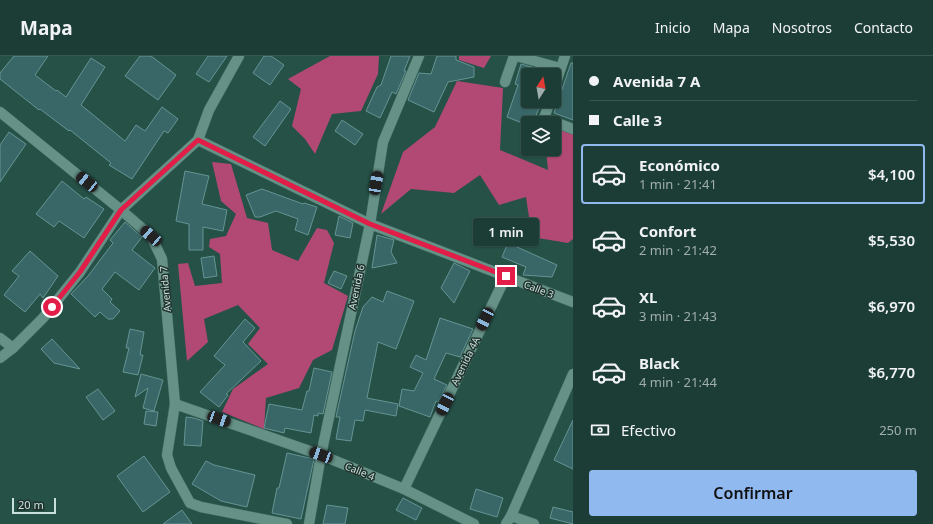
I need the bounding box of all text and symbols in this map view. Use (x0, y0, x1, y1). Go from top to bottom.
text: Mapa (20, 15, 73, 41)
text: Inicio (655, 18, 691, 37)
text: Mapa (713, 18, 750, 37)
text: Nosotros (772, 18, 832, 37)
text: Contacto (854, 18, 913, 37)
north arrow (521, 68, 561, 108)
map controls (521, 68, 561, 156)
text: Avenida 7 A (613, 71, 700, 91)
text: Calle 3 (613, 110, 662, 130)
button: layers (521, 116, 561, 156)
text: Económico (639, 155, 720, 175)
icon: car (591, 156, 627, 192)
text: $4,100 (868, 164, 915, 184)
car (74, 170, 100, 194)
car (368, 170, 384, 196)
text: 1 min · 21:41 (639, 175, 717, 193)
callout: 1 min (473, 218, 539, 246)
text: Confort (639, 221, 696, 241)
icon: car (591, 222, 627, 258)
text: 1 min (488, 223, 524, 241)
car (138, 224, 164, 248)
text: $5,530 (868, 230, 915, 250)
text: 2 min · 21:42 (639, 241, 717, 259)
street label: Avenida 6 (344, 263, 368, 311)
street label: Avenida 7 (156, 265, 174, 312)
route end (497, 267, 515, 285)
street label: Calle 3 (522, 277, 556, 301)
text: XL (639, 287, 657, 307)
icon: car (591, 288, 627, 324)
text: $6,970 (868, 296, 915, 316)
route start (43, 298, 61, 316)
car (474, 306, 496, 332)
text: 3 min · 21:43 (639, 307, 717, 325)
street label: Avenida 4A (447, 334, 483, 388)
text: Black (639, 353, 679, 373)
icon: car (591, 354, 627, 390)
text: $6,770 (868, 362, 915, 382)
text: 4 min · 21:44 (639, 373, 717, 391)
car (434, 391, 456, 417)
car (206, 409, 232, 429)
icon: cash (589, 419, 611, 441)
text: Efectivo (621, 420, 676, 440)
text: 250 m (879, 421, 917, 439)
car (308, 445, 334, 465)
street label: Calle 4 (343, 459, 377, 483)
button: Confirmar (589, 470, 917, 516)
scale bar (12, 496, 56, 515)
text: 20 m (18, 497, 44, 512)

